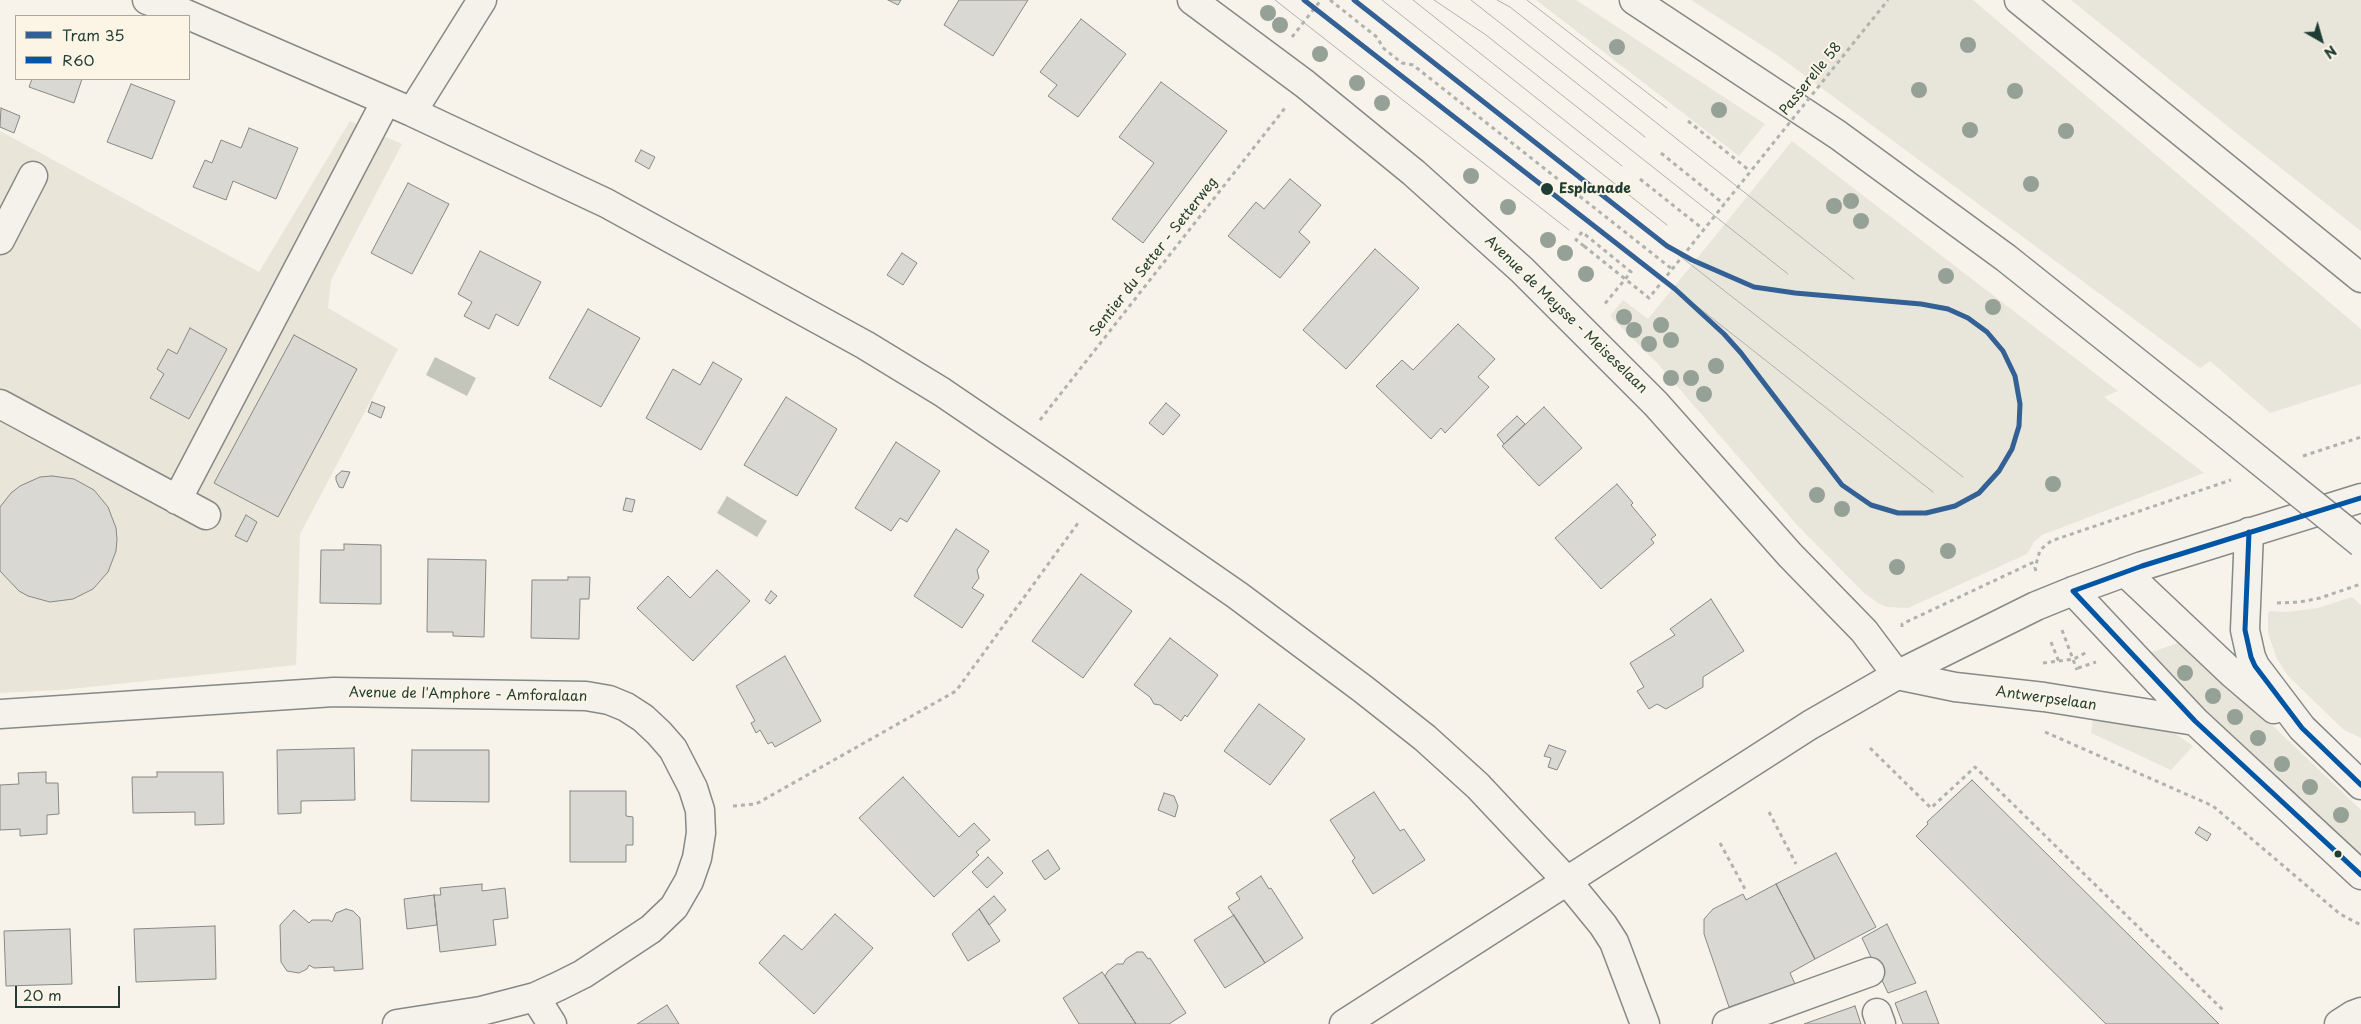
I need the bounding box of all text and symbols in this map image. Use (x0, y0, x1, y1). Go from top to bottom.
legend (15, 15, 190, 80)
north arrow (2296, 15, 2346, 65)
text: Tram 35 (62, 23, 125, 46)
street label: Passerelle 58 (1777, 39, 1845, 119)
text: N (2320, 41, 2341, 64)
text: R60 (62, 48, 94, 71)
street label: Sentier du Setter - Setterweg (1086, 174, 1222, 340)
marker: Esplanade (1539, 181, 1555, 197)
place label: Esplanade (1559, 181, 1631, 197)
street label: Avenue de Meysse - Meiseselaan (1481, 233, 1651, 397)
street label: Antwerpselaan (1995, 684, 2097, 714)
street label: Avenue de l'Amphore - Amforalaan (349, 685, 587, 705)
unlabelled marker (2333, 849, 2343, 859)
scale bar (18, 976, 122, 1008)
text: 20 m (23, 983, 62, 1006)

